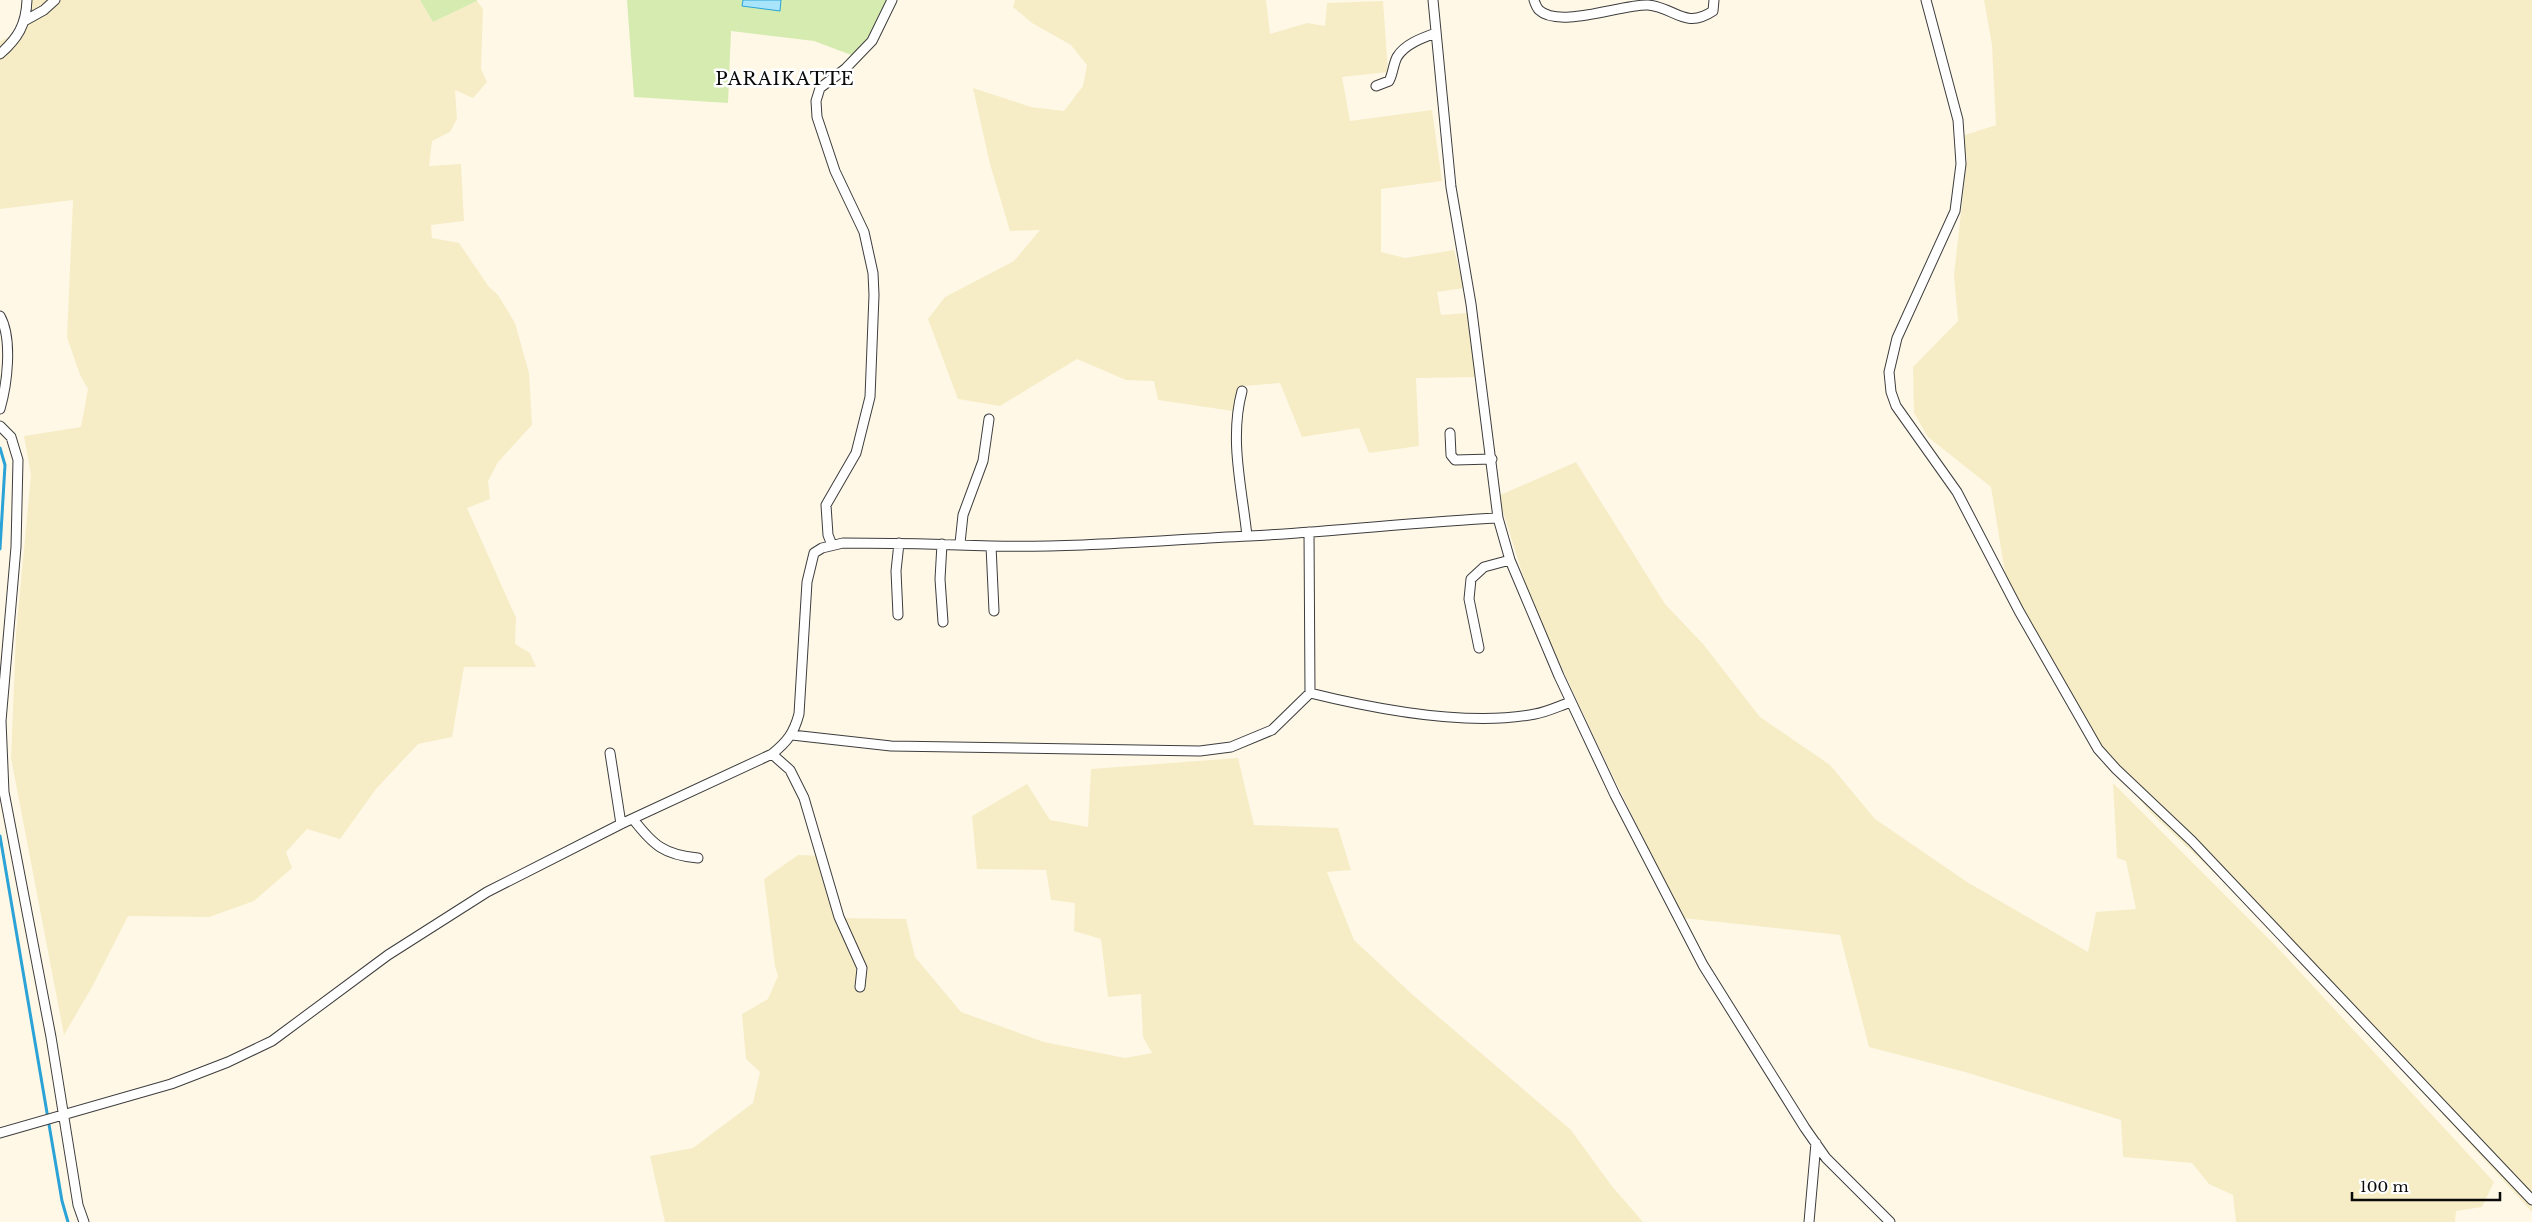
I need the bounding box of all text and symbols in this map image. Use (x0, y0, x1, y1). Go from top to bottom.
district label: PARAIKATTE (715, 68, 855, 90)
scale bar (2352, 1170, 2500, 1202)
text: 100 m (2360, 1177, 2409, 1196)

